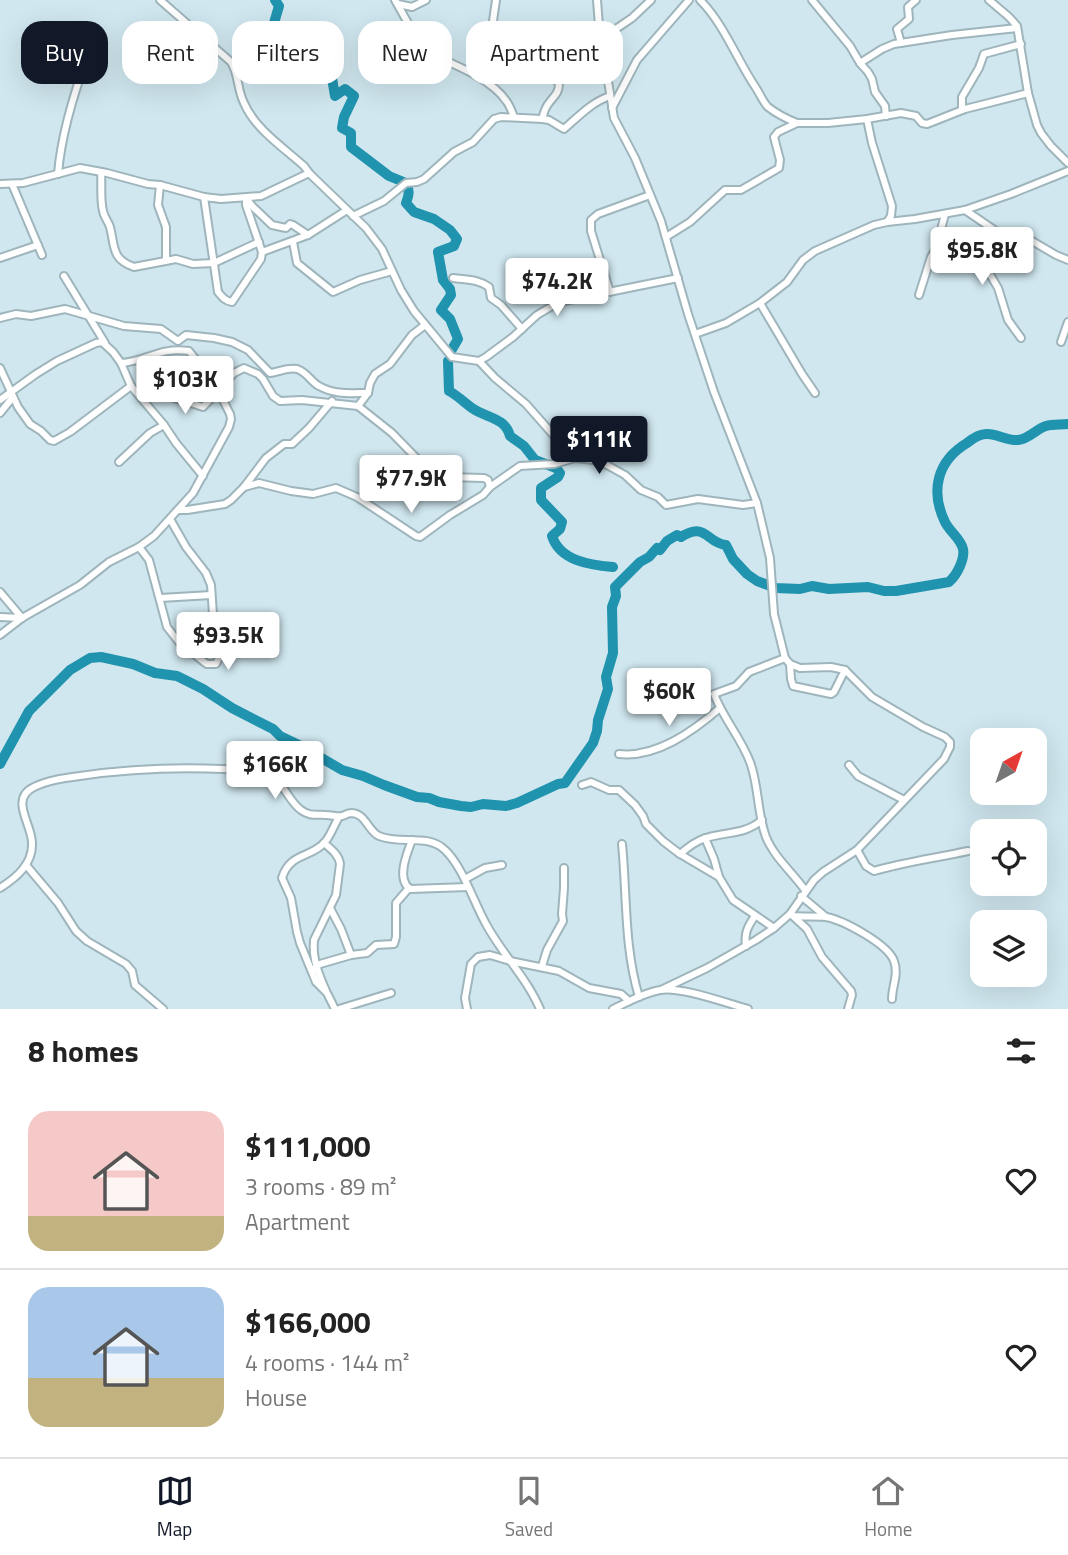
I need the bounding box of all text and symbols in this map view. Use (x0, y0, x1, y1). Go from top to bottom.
chip: Buy (21, 21, 108, 84)
chip: Rent (122, 21, 218, 84)
chip: Filters (232, 21, 344, 84)
chip: New (358, 21, 452, 84)
chip: Apartment (466, 21, 623, 84)
pin: $95.8K (925, 228, 1039, 287)
text: $95.8K (946, 232, 1018, 267)
pin: $74.2K (500, 258, 614, 318)
text: $74.2K (521, 263, 593, 298)
pin: $103K (136, 356, 234, 416)
text: $103K (152, 361, 218, 396)
pin: $111K (550, 416, 648, 476)
text: $111K (566, 421, 632, 456)
pin: $77.9K (354, 456, 468, 515)
text: $77.9K (375, 460, 447, 495)
pin: $93.5K (171, 612, 285, 672)
text: $93.5K (192, 617, 264, 652)
pin: $60K (628, 668, 710, 728)
text: $60K (643, 673, 695, 708)
north arrow (970, 728, 1046, 805)
map controls (970, 728, 1047, 987)
pin: $166K (226, 742, 324, 801)
text: $166K (242, 746, 308, 781)
button: locate (970, 819, 1047, 896)
button: layers (970, 910, 1047, 987)
text: 8 homes (28, 1028, 139, 1074)
icon: filters (1002, 1032, 1040, 1070)
text: $111,000 (245, 1123, 371, 1169)
icon: home (84, 1139, 168, 1223)
icon: heart (1002, 1162, 1040, 1200)
text: 3 rooms · 89 m² (245, 1169, 396, 1204)
text: Apartment (245, 1204, 350, 1239)
text: $166,000 (245, 1299, 371, 1345)
icon: home (84, 1315, 168, 1399)
icon: heart (1002, 1338, 1040, 1376)
text: 4 rooms · 144 m² (245, 1345, 409, 1380)
text: House (245, 1380, 307, 1415)
tab: Map (156, 1472, 194, 1543)
tab: Saved (505, 1472, 553, 1543)
tab: Home (864, 1472, 912, 1543)

